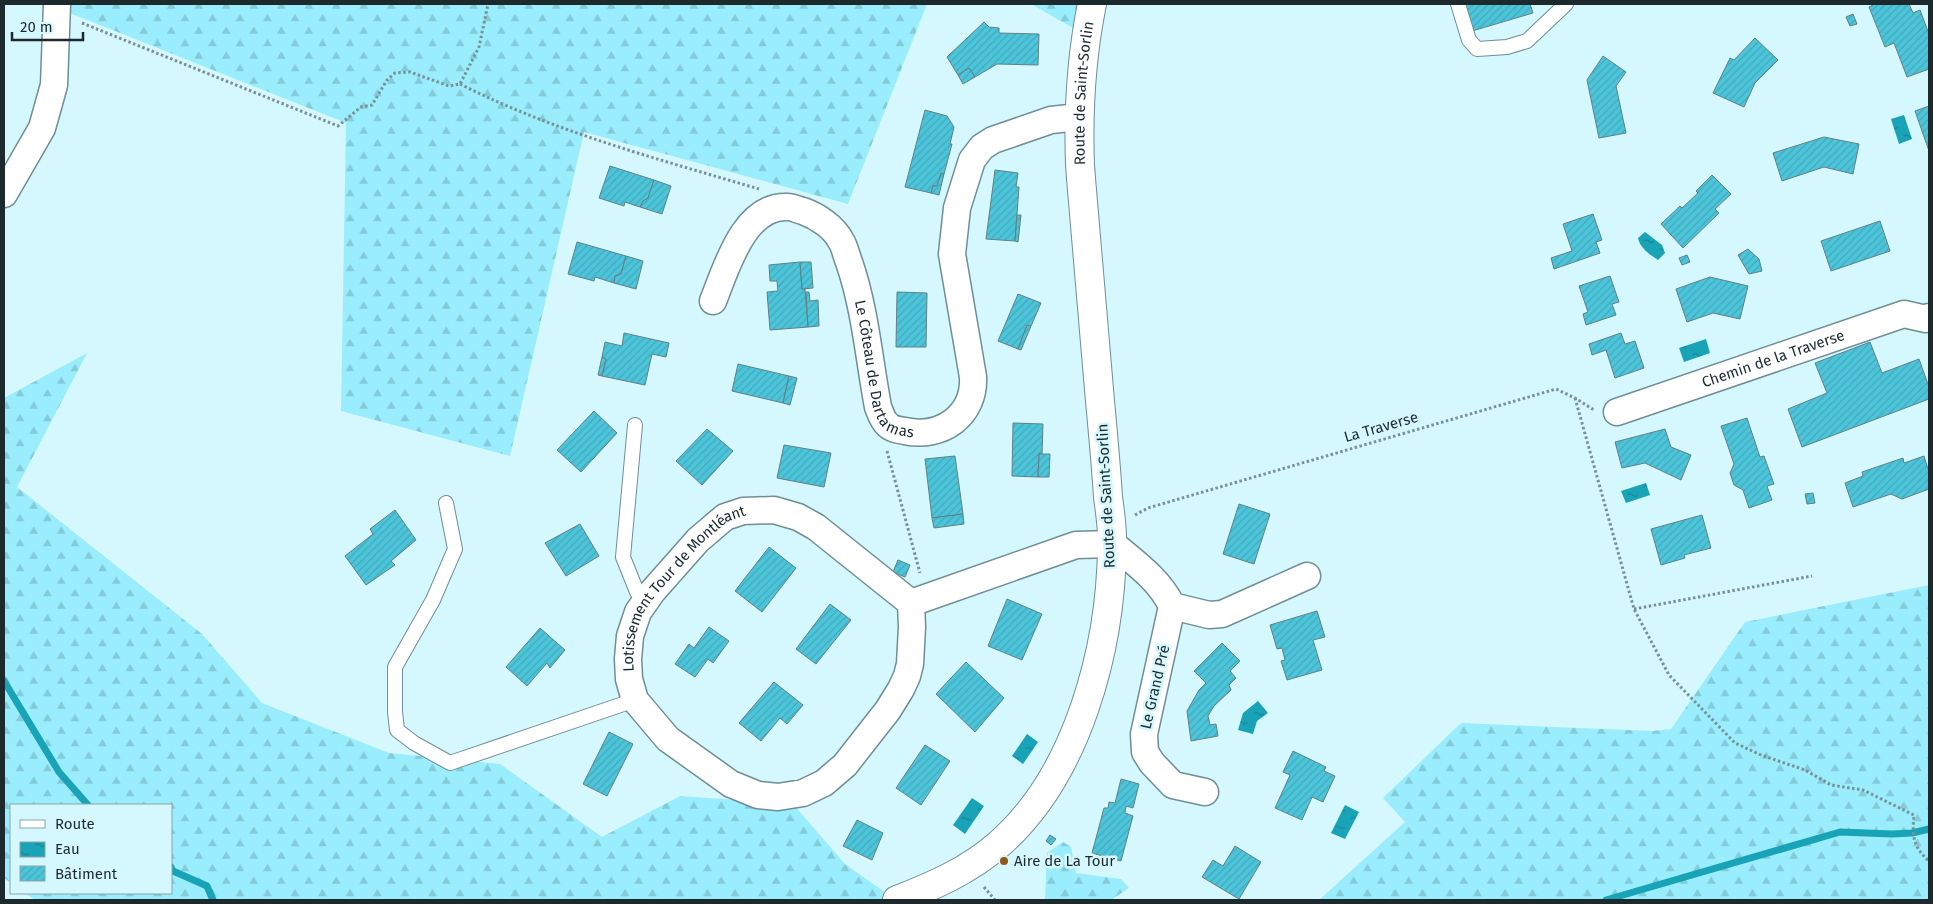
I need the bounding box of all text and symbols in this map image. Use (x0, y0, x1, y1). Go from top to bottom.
scale bar (12, 10, 84, 42)
text: 20 m (20, 18, 53, 36)
street label: Route de Saint-Sorlin (1070, 20, 1098, 166)
street label: Le Côteau de Dartamas (851, 298, 915, 441)
street label: Chemin de la Traverse (1699, 326, 1847, 391)
street label: La Traverse (1342, 408, 1420, 446)
street label: Route de Saint-Sorlin (1093, 423, 1119, 569)
street label: Lotissement Tour de Montléant (619, 502, 748, 672)
street label: Le Grand Pré (1137, 643, 1173, 731)
legend (10, 804, 172, 894)
text: Route (55, 815, 95, 833)
text: Eau (55, 840, 80, 858)
place label: Aire de La Tour (1014, 852, 1115, 870)
marker: Aire de La Tour (998, 855, 1010, 867)
text: Bâtiment (55, 865, 118, 883)

